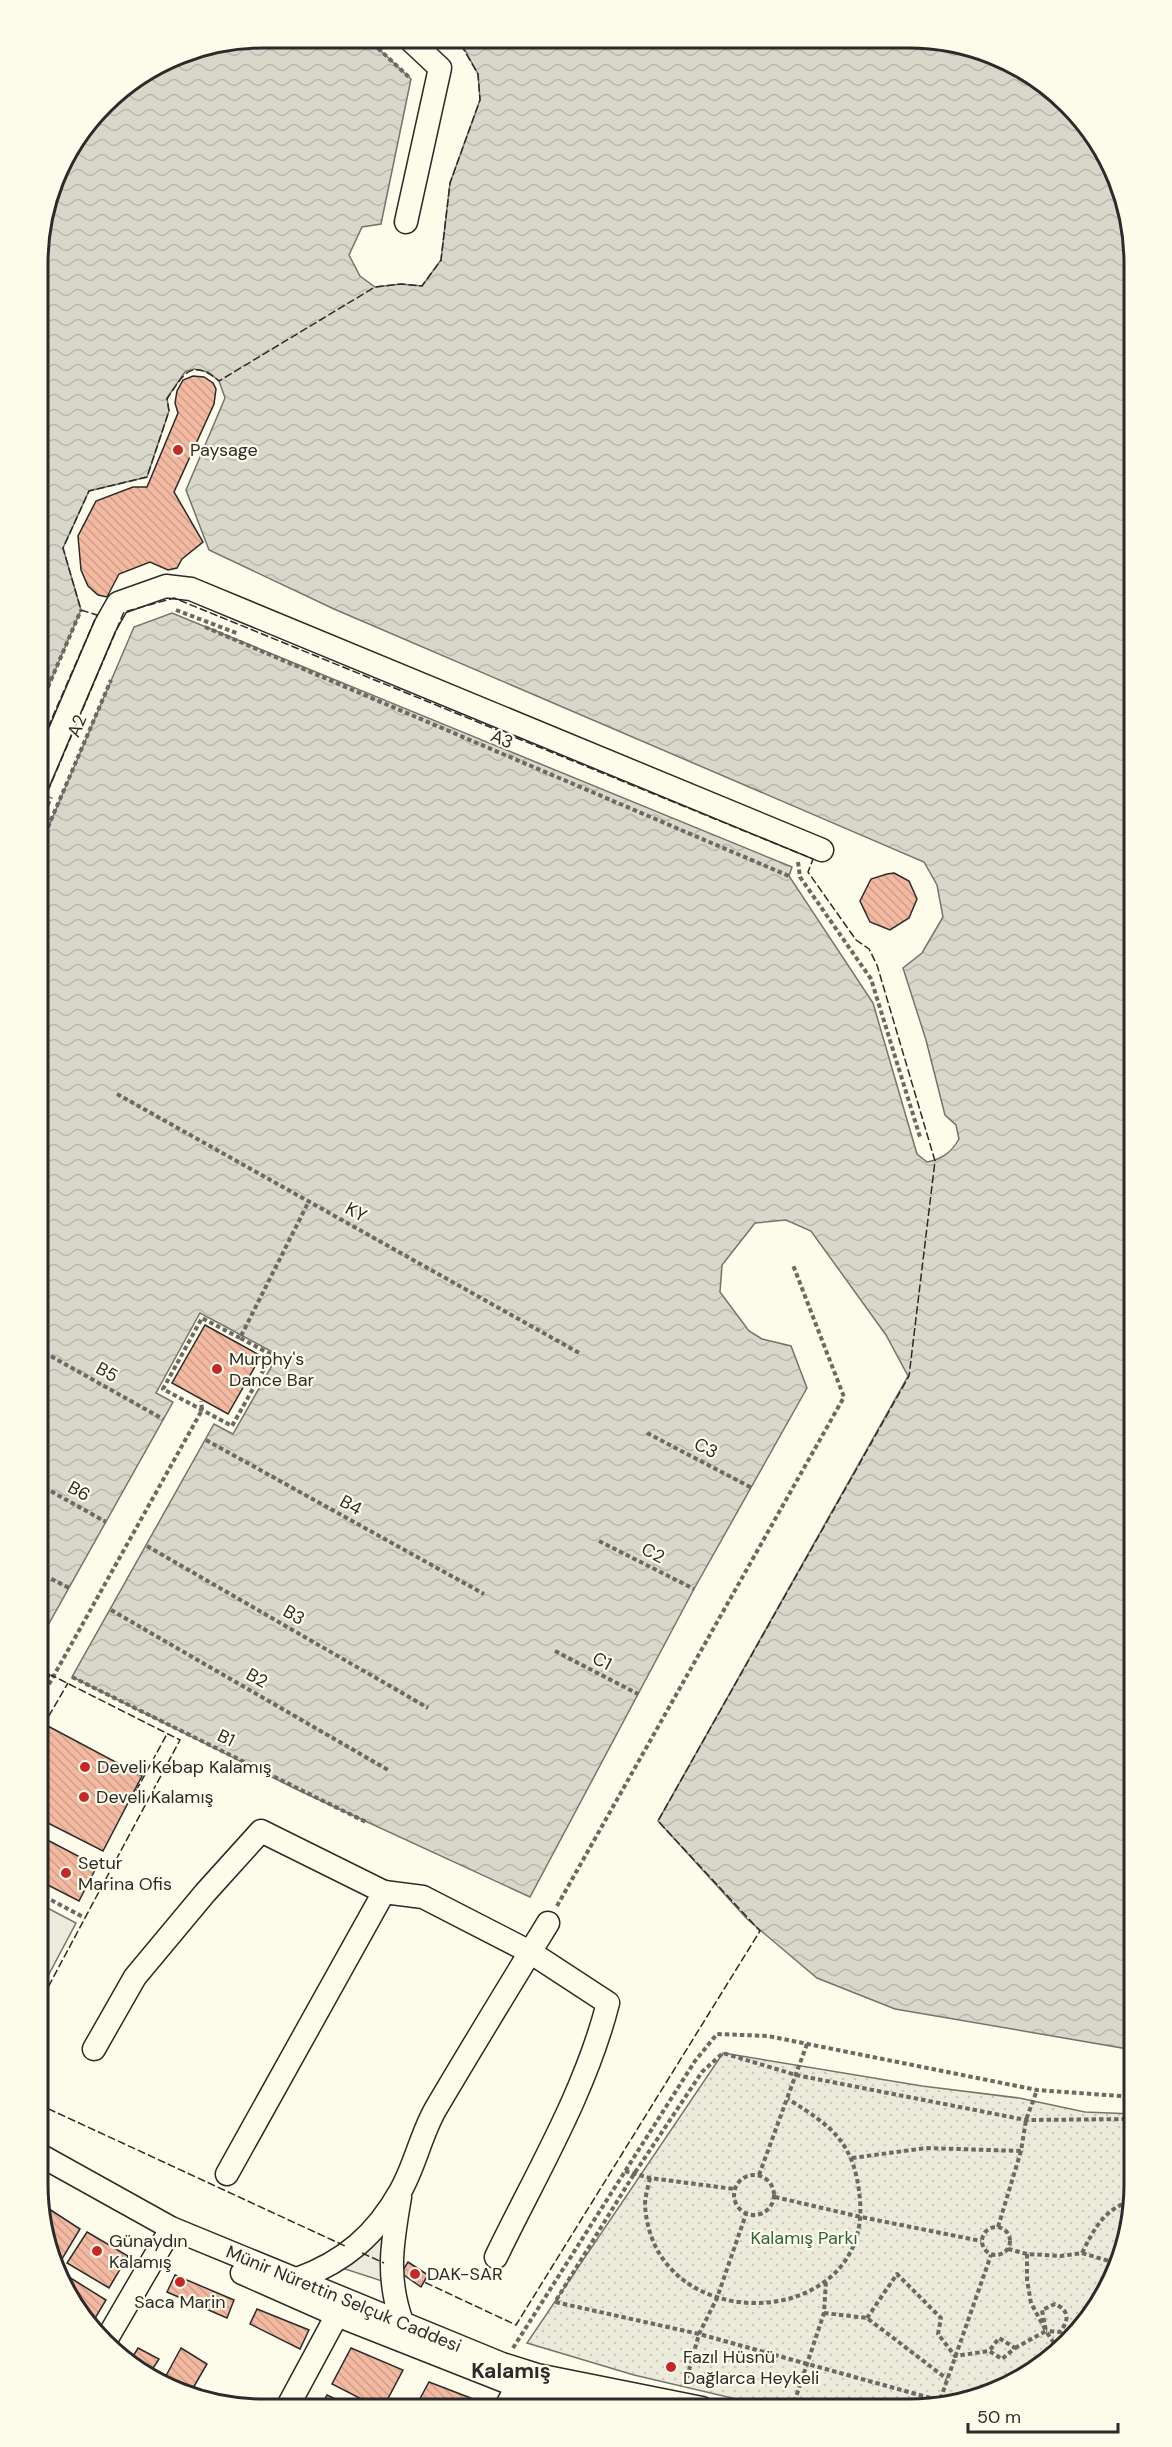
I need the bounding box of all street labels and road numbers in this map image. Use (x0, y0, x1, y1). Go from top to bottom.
street label: A2 (62, 711, 92, 741)
street label: A3 (487, 724, 517, 754)
street label: KY (341, 1196, 371, 1228)
street label: B5 (92, 1356, 122, 1388)
street label: C3 (690, 1432, 722, 1464)
street label: B6 (63, 1475, 95, 1507)
street label: B4 (336, 1489, 366, 1521)
street label: C2 (637, 1537, 669, 1569)
street label: B3 (279, 1599, 309, 1631)
street label: C1 (588, 1646, 616, 1676)
street label: B2 (242, 1662, 272, 1694)
street label: B1 (213, 1724, 239, 1752)
street label: Münir Nürettin Selçuk Caddesi (223, 2240, 465, 2358)

